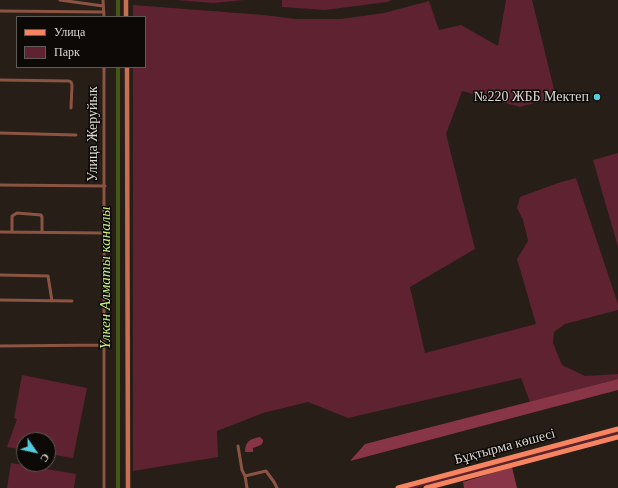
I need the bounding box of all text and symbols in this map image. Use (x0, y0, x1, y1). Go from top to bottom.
legend (16, 16, 146, 68)
text: Улица (54, 25, 85, 39)
text: Парк (54, 45, 80, 59)
street label: Улица Жеруйык (85, 86, 101, 182)
place label: №220 ЖББ Мектеп (474, 89, 589, 105)
marker: №220 ЖББ Мектеп (592, 92, 602, 102)
water label: Үлкен Алматы каналы (97, 207, 115, 349)
street label: Бұқтырма көшесі (453, 425, 557, 469)
north arrow (16, 432, 56, 472)
text: С (38, 451, 52, 465)

